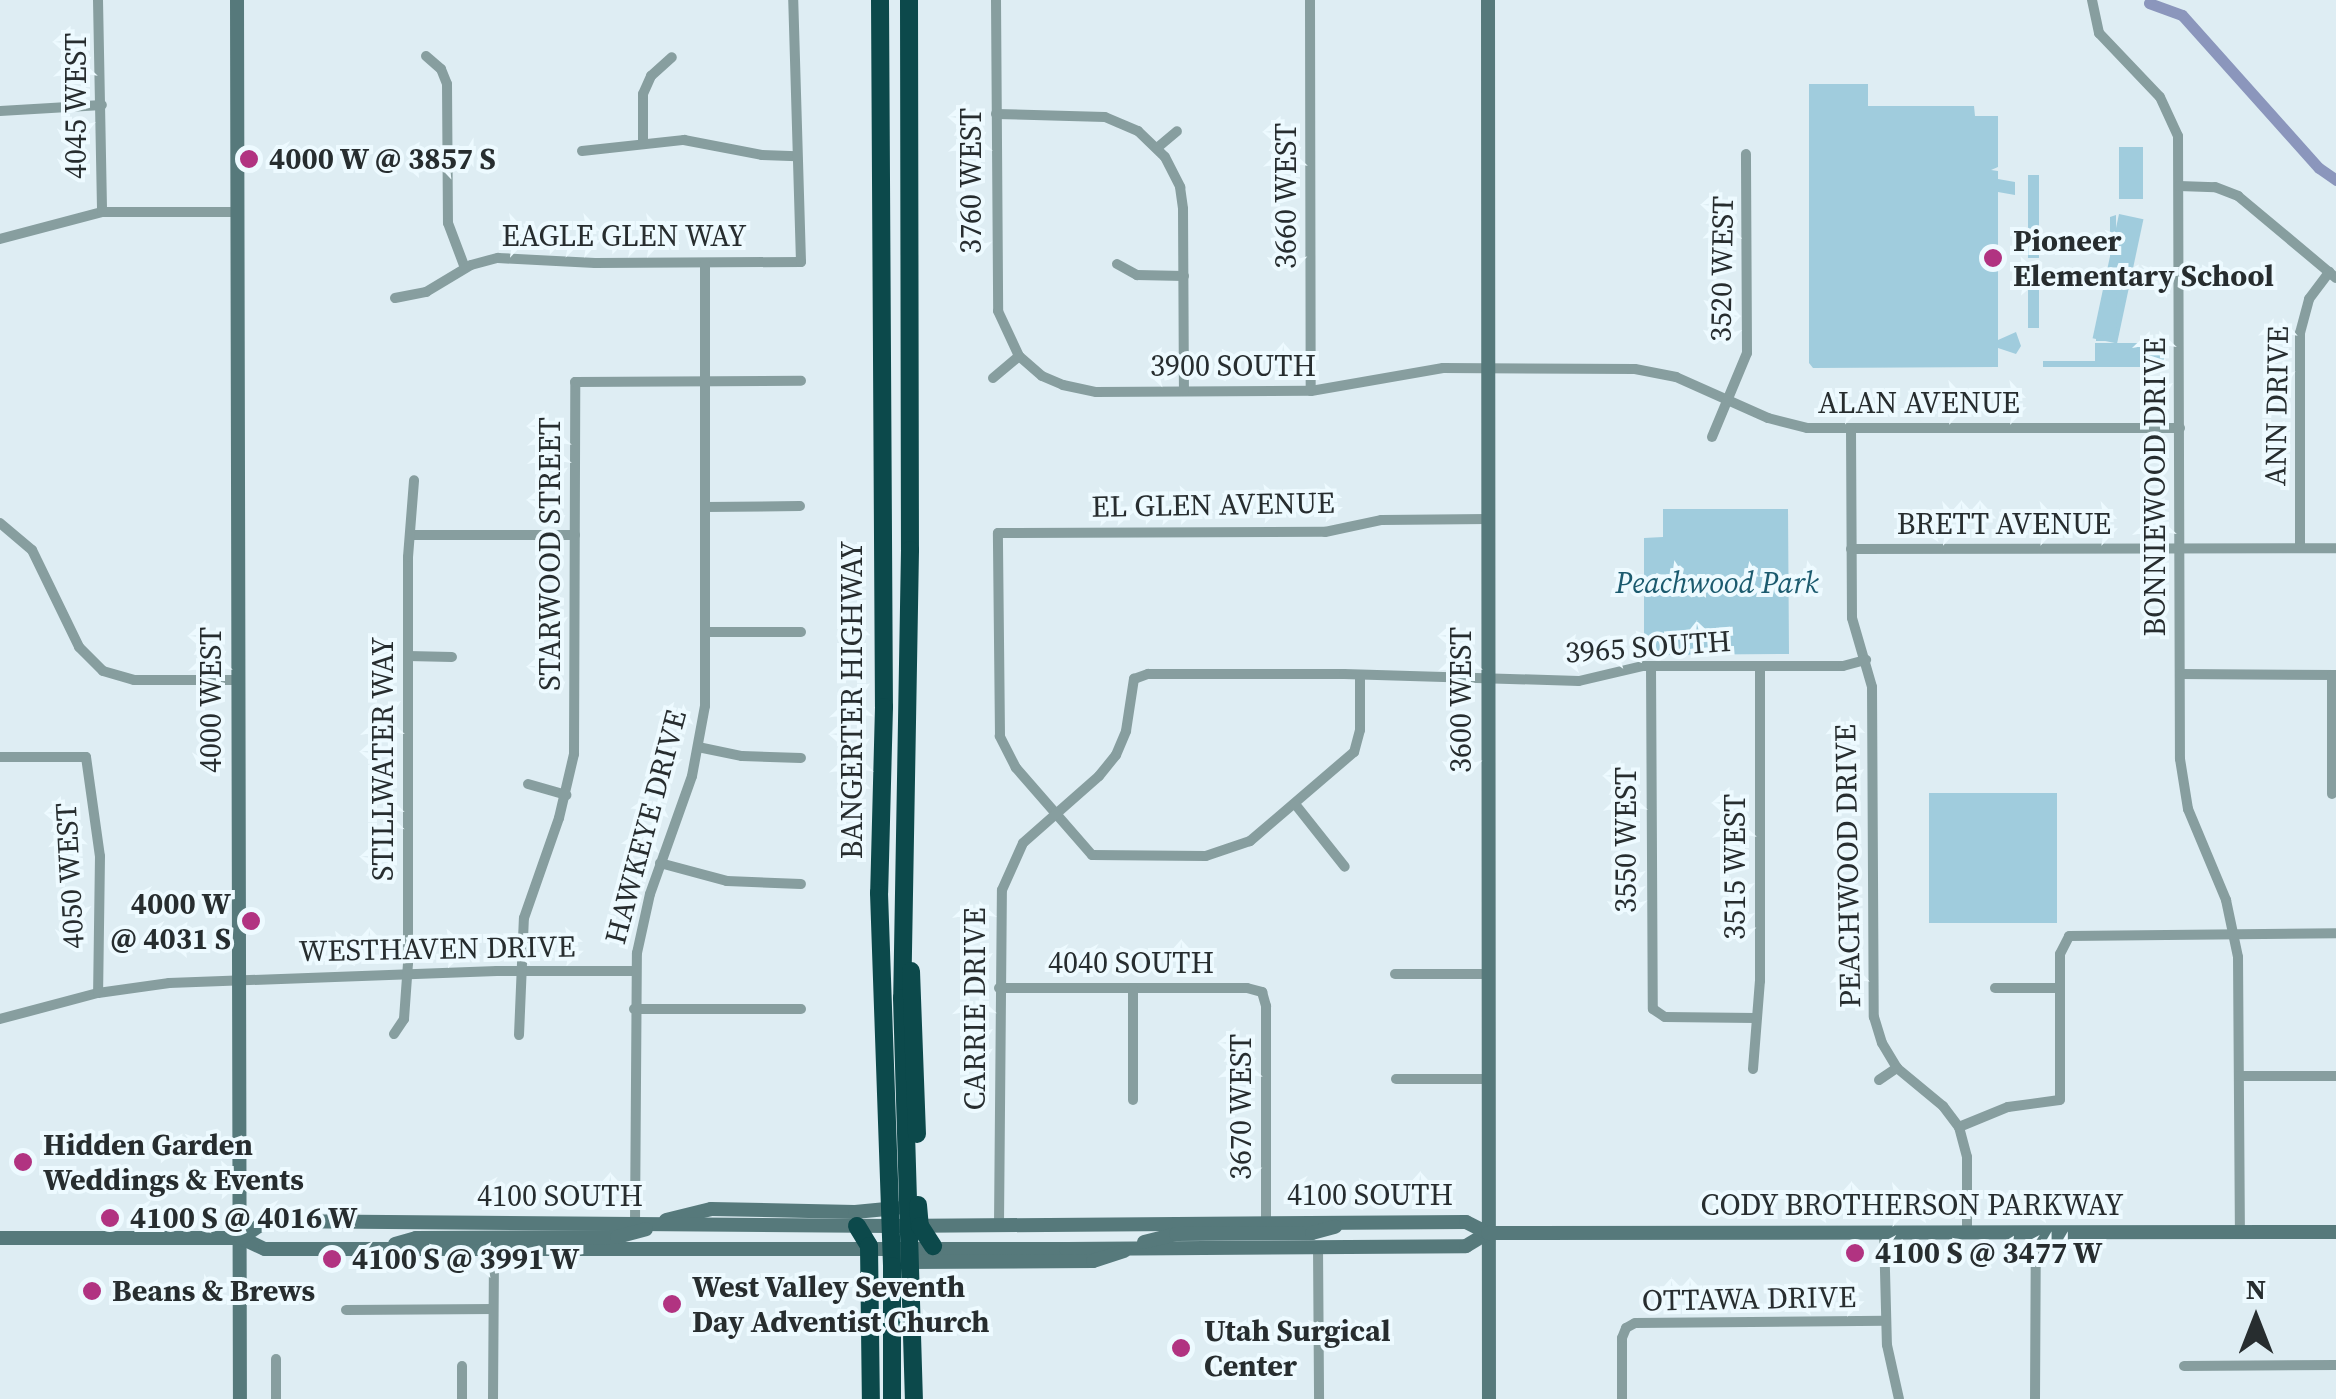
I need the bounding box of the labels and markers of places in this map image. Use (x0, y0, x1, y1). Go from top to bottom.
place label: 4000 W @ 3857 S (269, 141, 497, 177)
marker: 4000 W @ 3857 S (238, 148, 260, 170)
place label: Pioneer Elementary School (2013, 223, 2274, 294)
marker: Pioneer Elementary School (1982, 247, 2004, 269)
place label: 4000 W @ 4031 S (110, 886, 231, 956)
marker: 4000 W @ 4031 S (240, 910, 262, 932)
place label: Hidden Garden Weddings & Events (43, 1127, 304, 1198)
marker: Hidden Garden Weddings & Events (12, 1151, 34, 1173)
place label: 4100 S @ 4016 W (130, 1200, 358, 1236)
marker: 4100 S @ 4016 W (99, 1207, 121, 1229)
place label: 4100 S @ 3477 W (1875, 1235, 2103, 1271)
place label: 4100 S @ 3991 W (352, 1241, 580, 1277)
marker: 4100 S @ 3477 W (1844, 1242, 1866, 1264)
marker: 4100 S @ 3991 W (321, 1248, 343, 1270)
place label: West Valley Seventh Day Adventist Church (692, 1269, 990, 1340)
place label: Beans & Brews (112, 1273, 315, 1309)
marker: Beans & Brews (81, 1280, 103, 1302)
marker: West Valley Seventh Day Adventist Church (661, 1293, 683, 1315)
place label: Utah Surgical Center (1204, 1313, 1391, 1384)
marker: Utah Surgical Center (1168, 1335, 1194, 1361)

